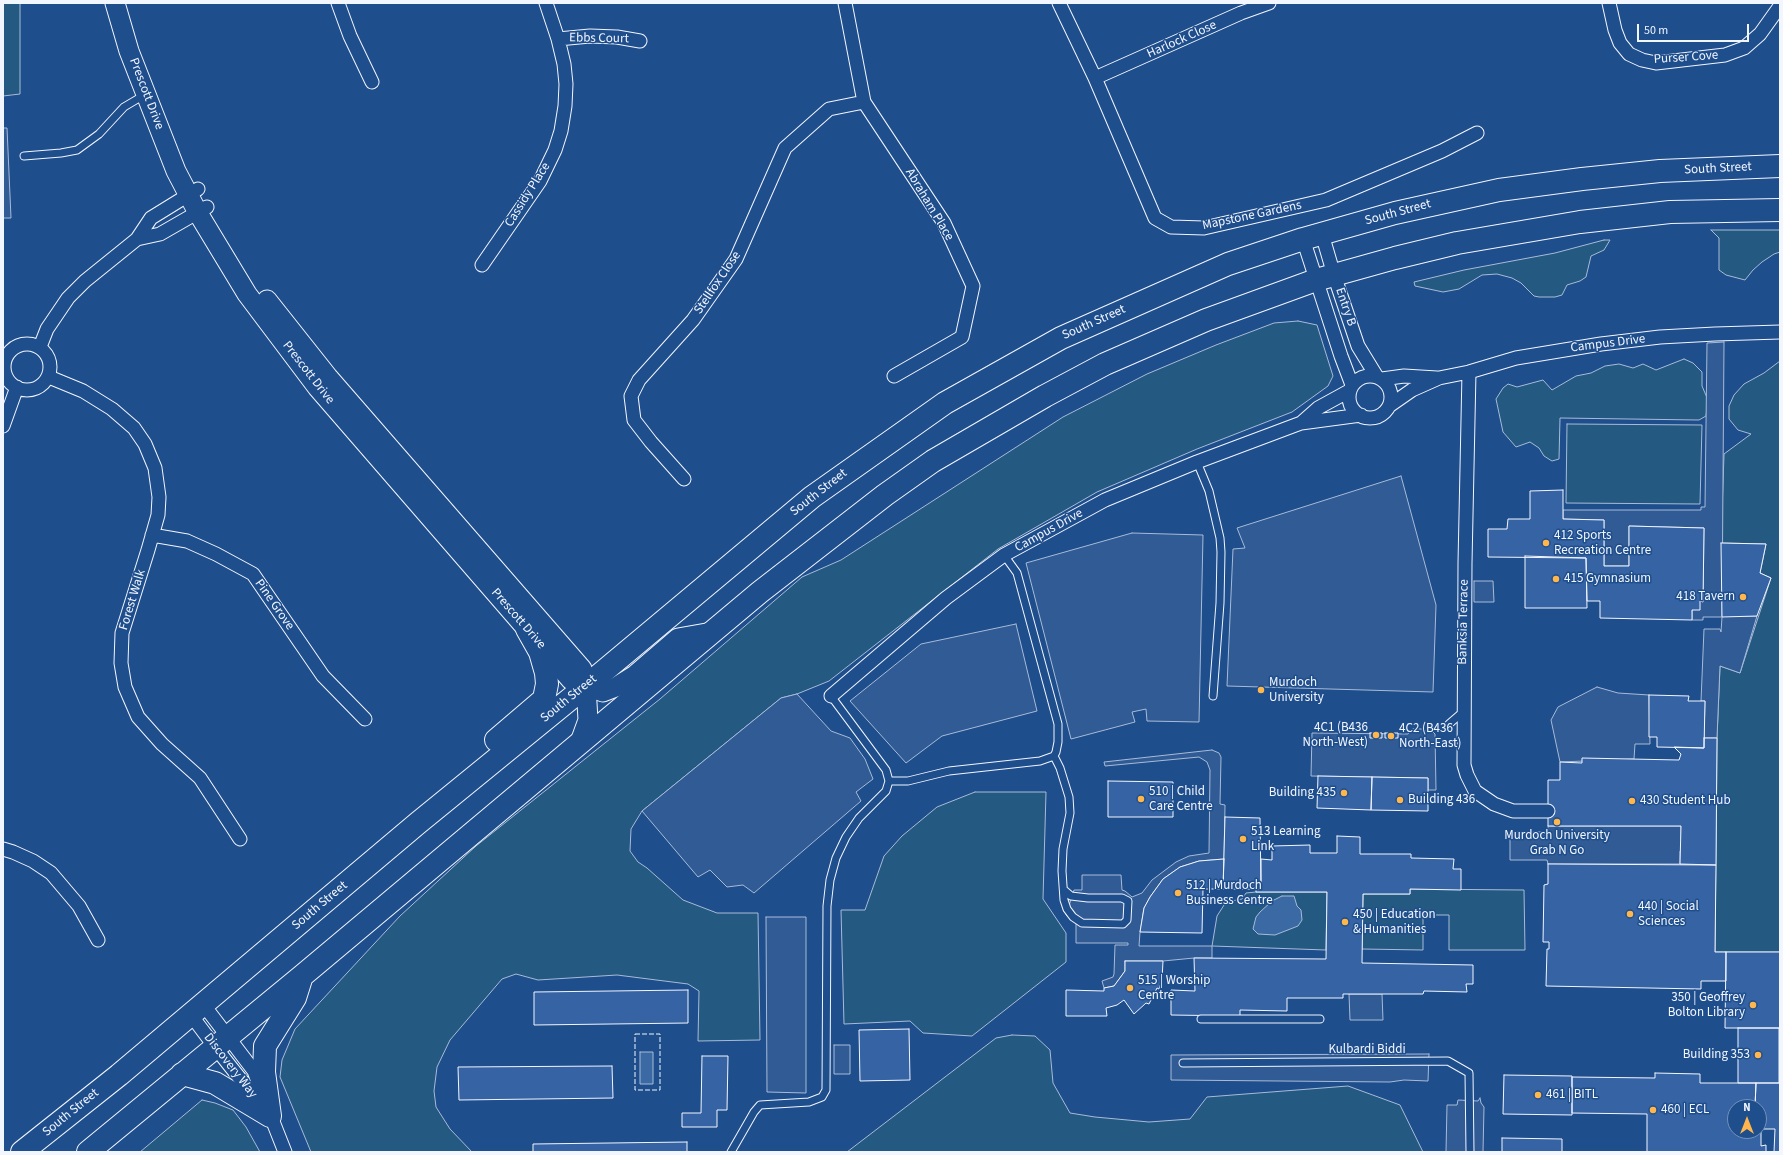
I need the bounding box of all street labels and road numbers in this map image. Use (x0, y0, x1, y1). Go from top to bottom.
street label: Harlock Close (1145, 18, 1219, 62)
street label: Ebbs Court (569, 31, 629, 47)
street label: Purser Cove (1653, 48, 1719, 68)
street label: Prescott Drive (125, 56, 167, 132)
street label: South Street (1684, 159, 1752, 179)
street label: Cassidy Place (502, 160, 554, 230)
street label: Abraham Place (901, 166, 957, 244)
street label: South Street (1363, 197, 1433, 229)
street label: Mapstone Gardens (1201, 198, 1303, 234)
street label: Stellfox Close (691, 249, 745, 317)
street label: Entry B (1331, 286, 1359, 328)
street label: South Street (1060, 302, 1128, 344)
street label: Campus Drive (1570, 332, 1646, 356)
street label: Prescott Drive (279, 338, 337, 408)
street label: South Street (788, 466, 850, 520)
street label: Campus Drive (1012, 506, 1086, 556)
street label: Forest Walk (116, 568, 150, 632)
street label: Pine Grove (251, 577, 297, 633)
street label: Banksia Terrace (1455, 579, 1473, 665)
street label: Prescott Drive (487, 585, 549, 653)
street label: South Street (538, 672, 600, 726)
street label: South Street (289, 878, 351, 934)
street label: Discovery Way (200, 1031, 260, 1101)
street label: Kulbardi Biddi (1328, 1042, 1406, 1058)
street label: South Street (40, 1086, 102, 1140)

